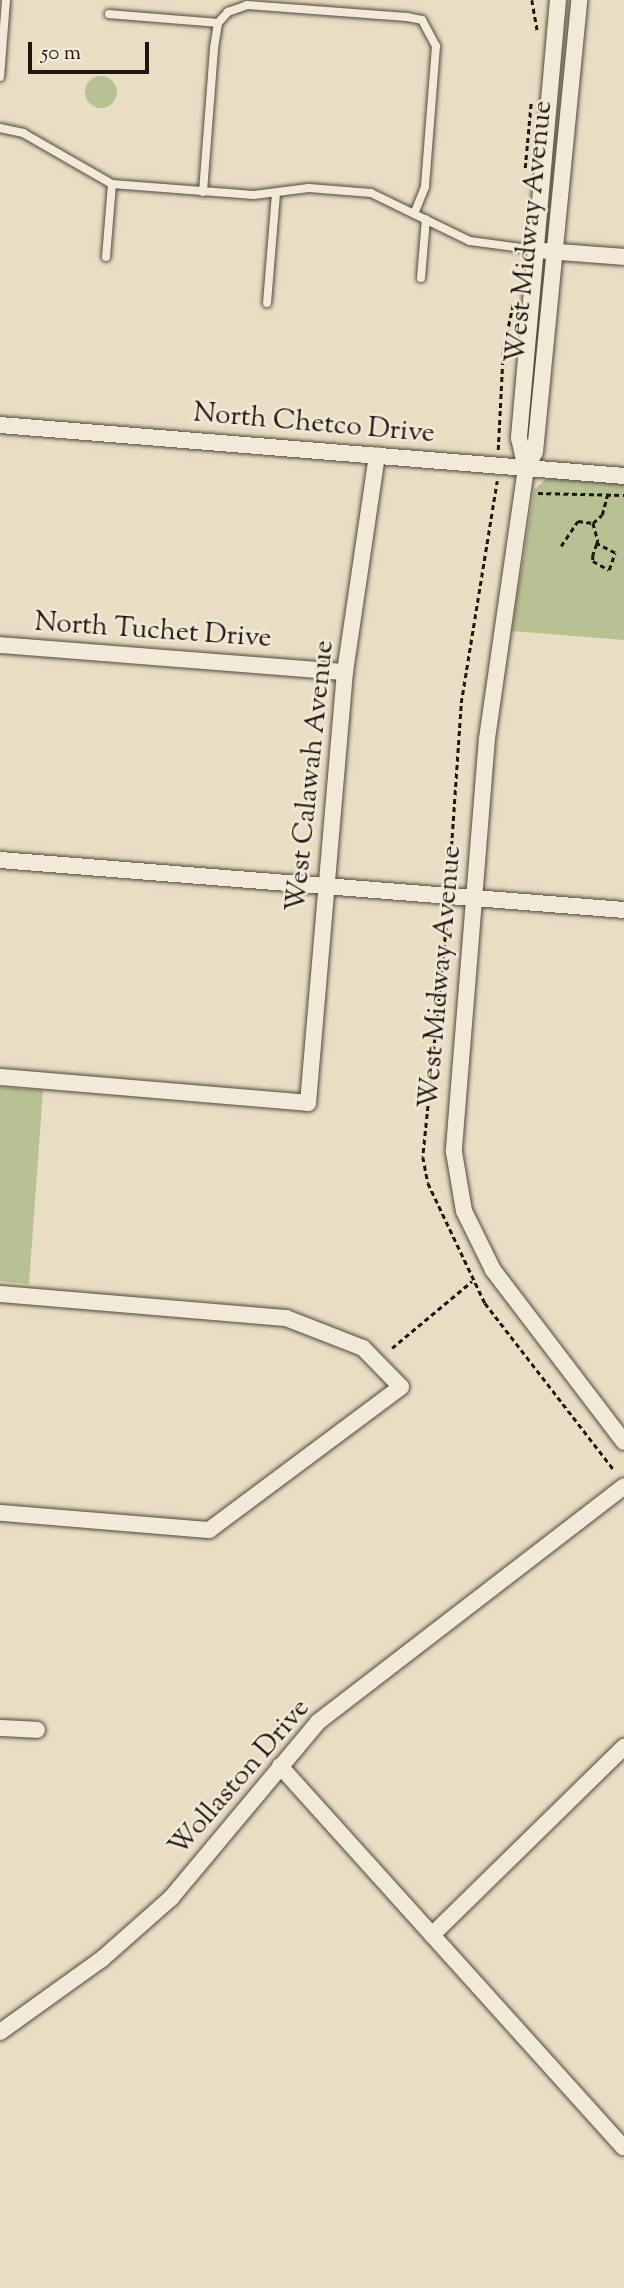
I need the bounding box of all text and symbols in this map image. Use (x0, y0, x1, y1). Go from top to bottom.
scale bar (32, 28, 152, 72)
text: 50 m (41, 39, 81, 69)
street label: West Midway Avenue (499, 99, 561, 365)
street label: North Chetco Drive (192, 397, 436, 451)
street label: North Tuchet Drive (33, 606, 273, 656)
street label: West Calawah Avenue (280, 638, 342, 914)
street label: West Midway Avenue (413, 844, 469, 1110)
street label: Wollaston Drive (162, 1692, 318, 1864)

